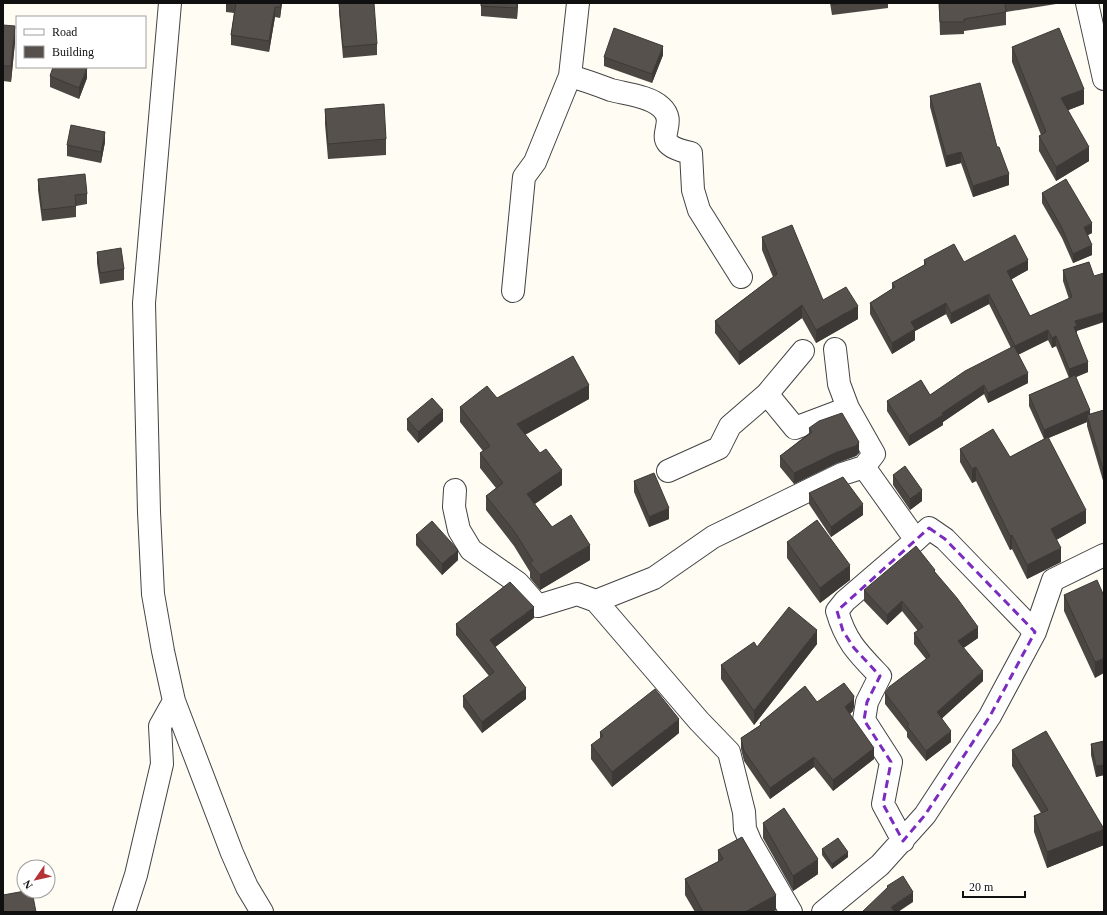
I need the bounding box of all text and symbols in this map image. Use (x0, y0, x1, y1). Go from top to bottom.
legend (16, 16, 146, 68)
text: Road (52, 25, 77, 39)
text: Building (52, 45, 94, 59)
north arrow (16, 859, 56, 899)
scale bar (963, 873, 1025, 899)
text: N (20, 878, 35, 891)
text: 20 m (969, 880, 994, 894)

